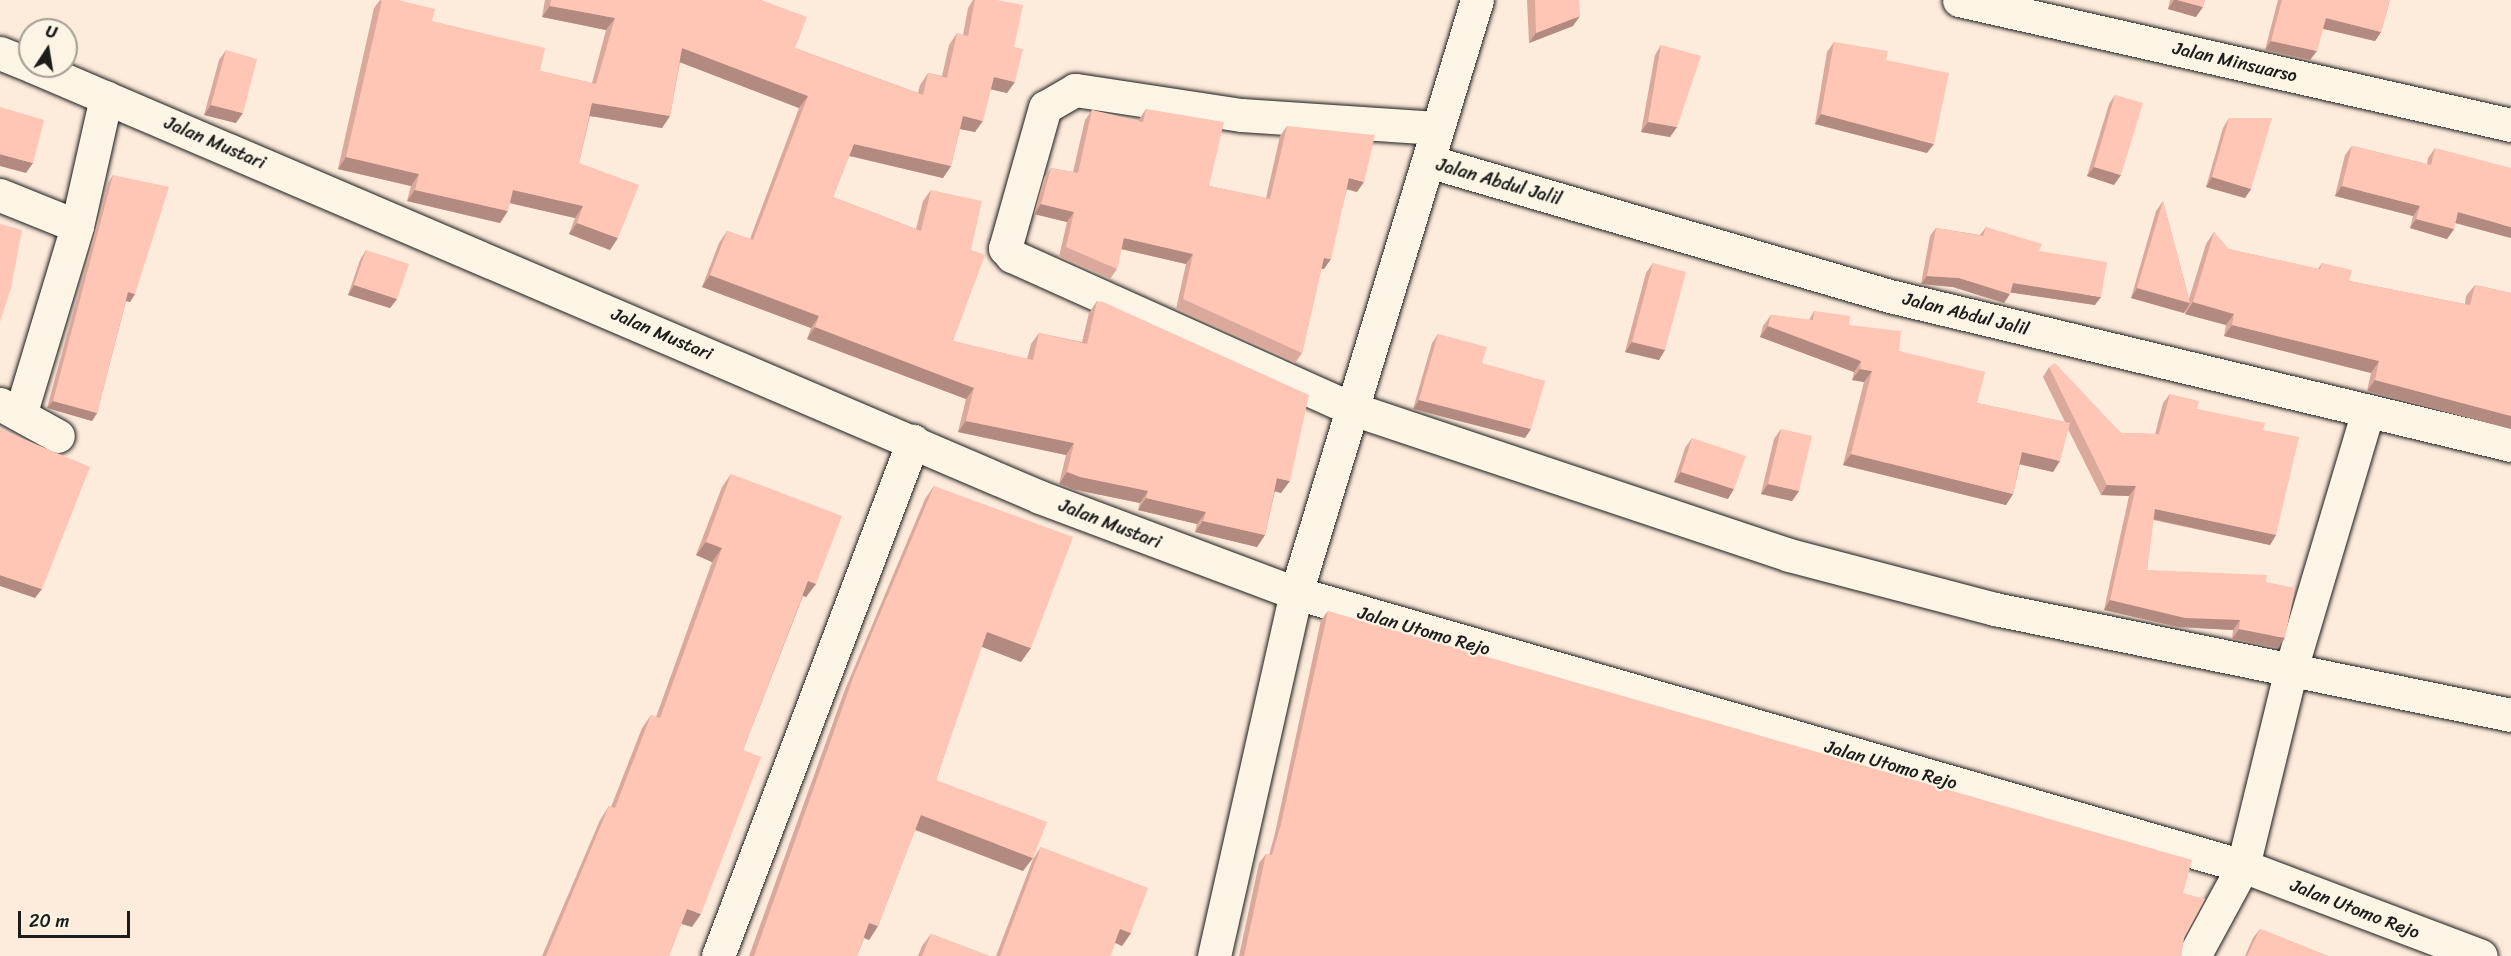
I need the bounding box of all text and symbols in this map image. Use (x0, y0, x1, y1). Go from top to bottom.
text: U (43, 17, 60, 47)
north arrow (18, 18, 78, 78)
street label: Jalan Minsuarso (2171, 37, 2299, 87)
street label: Jalan Mustari (161, 112, 269, 174)
street label: Jalan Abdul Jalil (1434, 154, 1564, 210)
street label: Jalan Abdul Jalil (1901, 288, 2031, 340)
street label: Jalan Mustari (608, 303, 716, 365)
street label: Jalan Mustari (1056, 495, 1164, 553)
street label: Jalan Utomo Rejo (1355, 602, 1493, 660)
street label: Jalan Utomo Rejo (1822, 736, 1960, 794)
street label: Jalan Utomo Rejo (2287, 874, 2423, 944)
scale bar (21, 899, 134, 937)
text: 20 m (29, 905, 69, 937)

